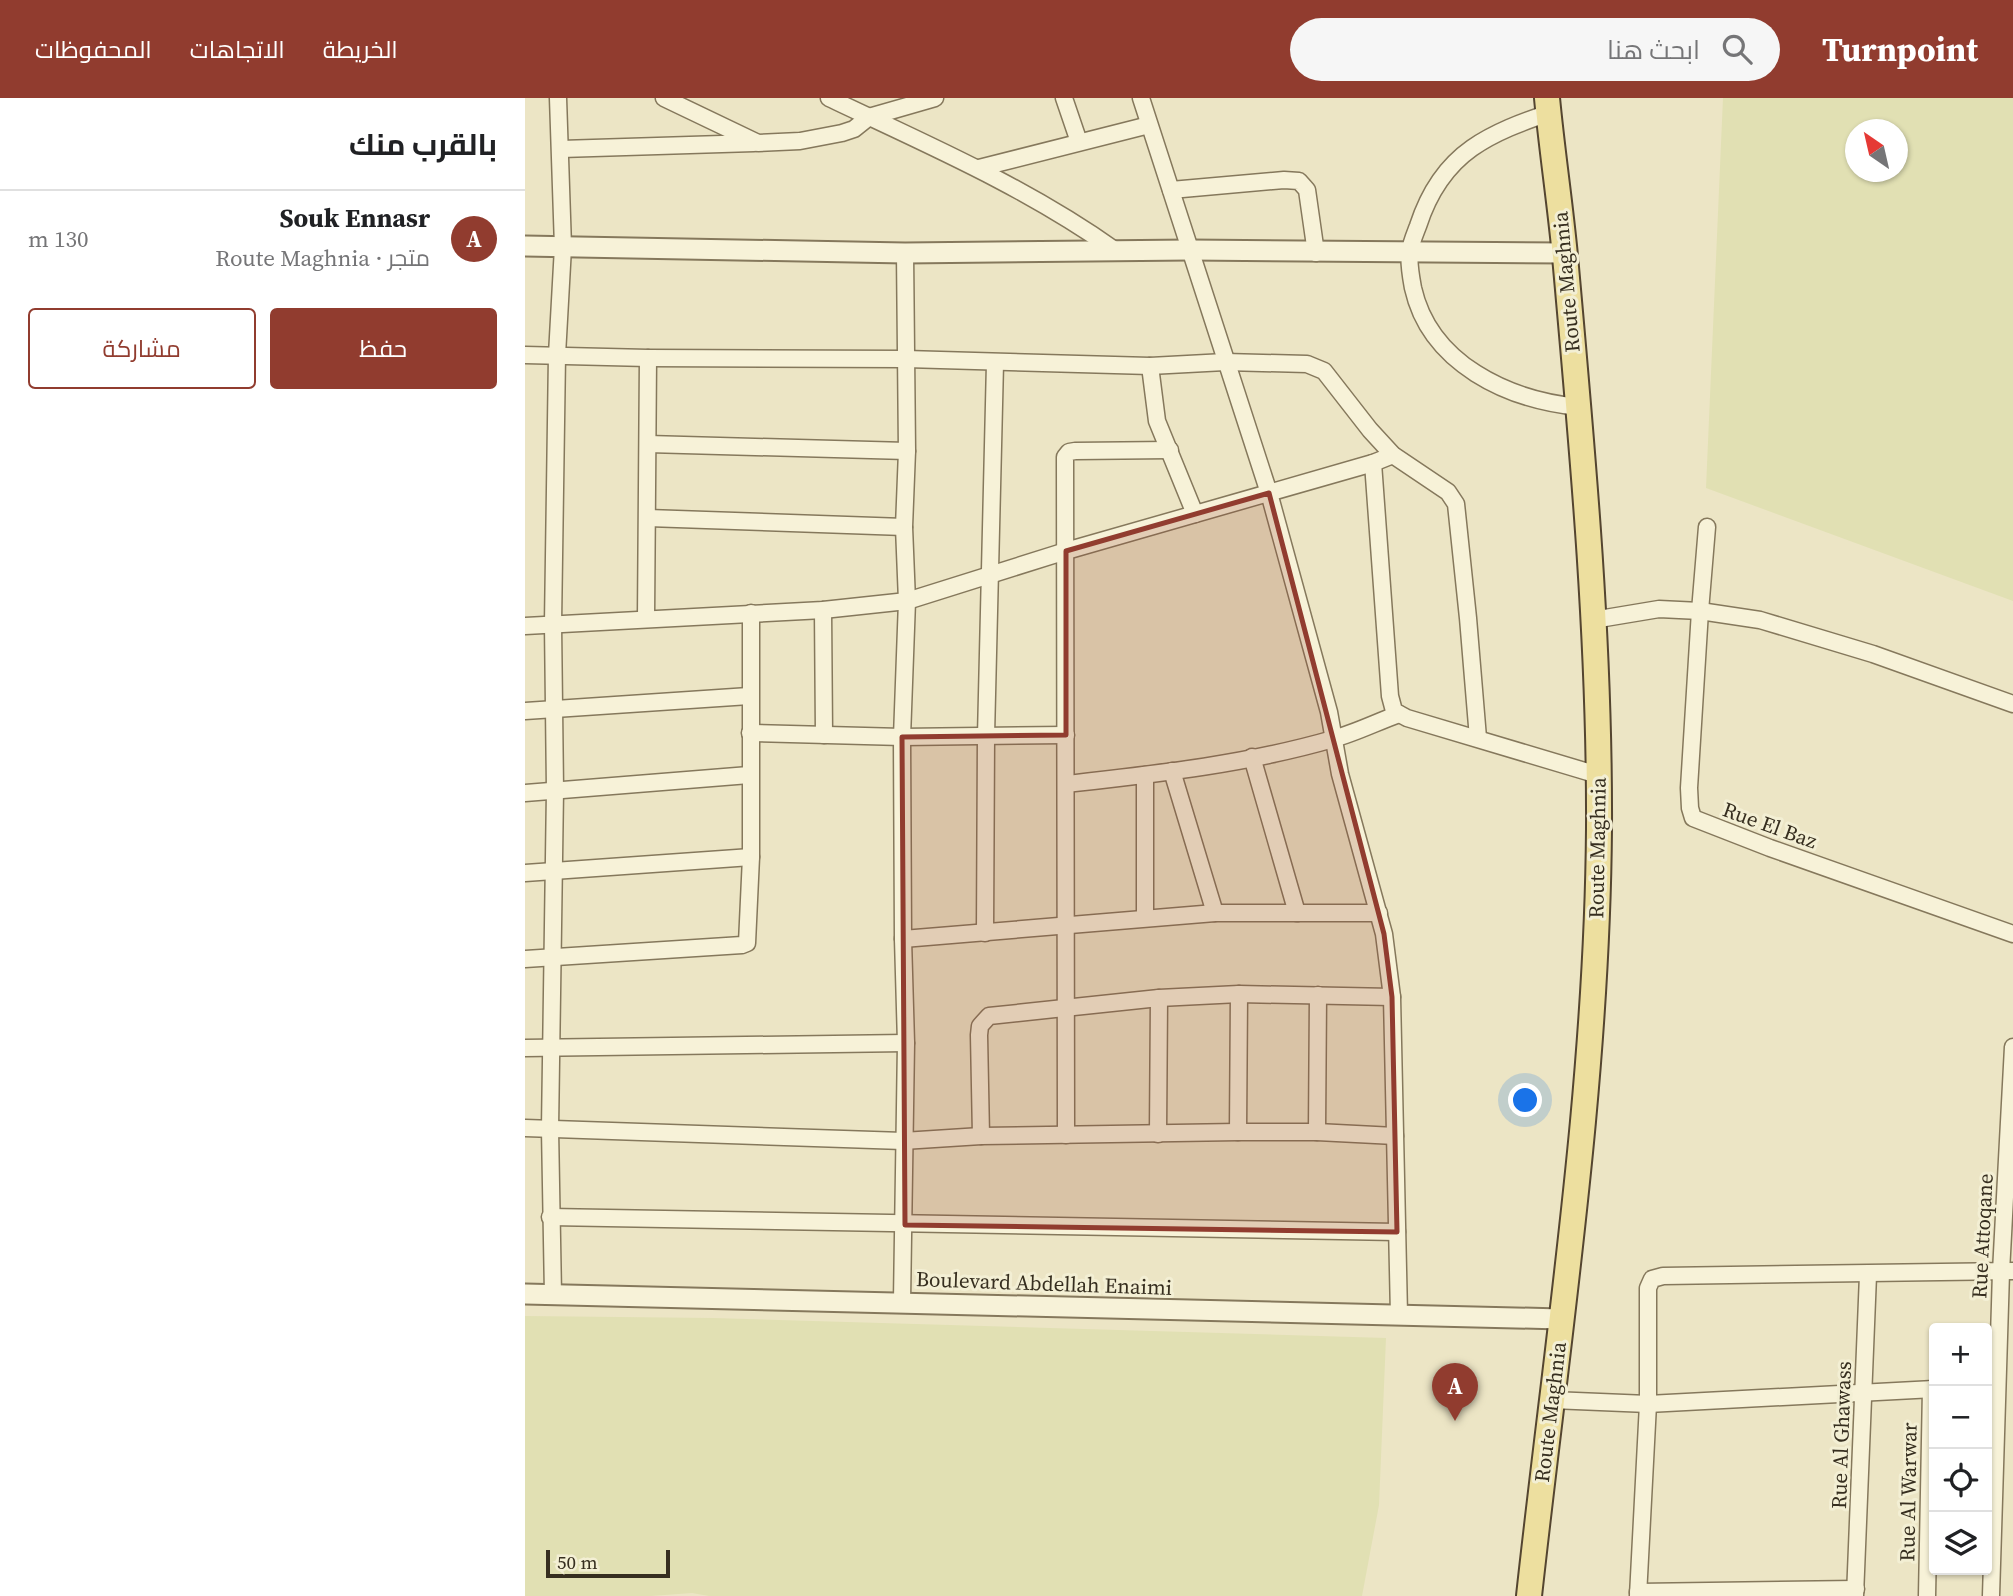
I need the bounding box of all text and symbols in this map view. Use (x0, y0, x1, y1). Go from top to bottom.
search box (1290, 18, 1780, 81)
text: Turnpoint (1822, 27, 1978, 72)
icon: search (1718, 30, 1756, 68)
text: ابحث هنا (1607, 32, 1700, 68)
text: المحفوظات (35, 33, 152, 66)
text: الاتجاهات (190, 33, 285, 66)
text: الخريطة (323, 33, 398, 66)
north arrow (1845, 119, 1908, 182)
text: بالقرب منك (349, 124, 497, 165)
text: Souk Ennasr (279, 200, 430, 236)
street label: Route Maghnia (1545, 210, 1587, 354)
text: 130 m (28, 223, 89, 255)
text: A (466, 223, 482, 255)
text: متجر · Route Maghnia (215, 242, 430, 274)
button: مشاركة (28, 308, 256, 389)
button: حفظ (270, 308, 497, 389)
street label: Route Maghnia (1581, 777, 1613, 919)
street label: Rue El Baz (1719, 795, 1822, 856)
your location (1508, 1083, 1542, 1117)
street label: Rue Attoqane (1964, 1173, 2000, 1299)
street label: Boulevard Abdellah Enaimi (915, 1264, 1173, 1302)
map controls (1929, 1323, 1992, 1575)
button: + (1929, 1323, 1992, 1386)
street label: Route Maghnia (1527, 1340, 1573, 1484)
street label: Rue Al Ghawass (1824, 1361, 1858, 1509)
pin: A (1432, 1363, 1478, 1421)
button: − (1929, 1386, 1992, 1449)
street label: Rue Al Warwar (1892, 1422, 1924, 1562)
button: locate (1929, 1449, 1992, 1512)
button: layers (1929, 1512, 1992, 1575)
scale bar (546, 1547, 670, 1579)
text: 50 m (557, 1549, 598, 1575)

